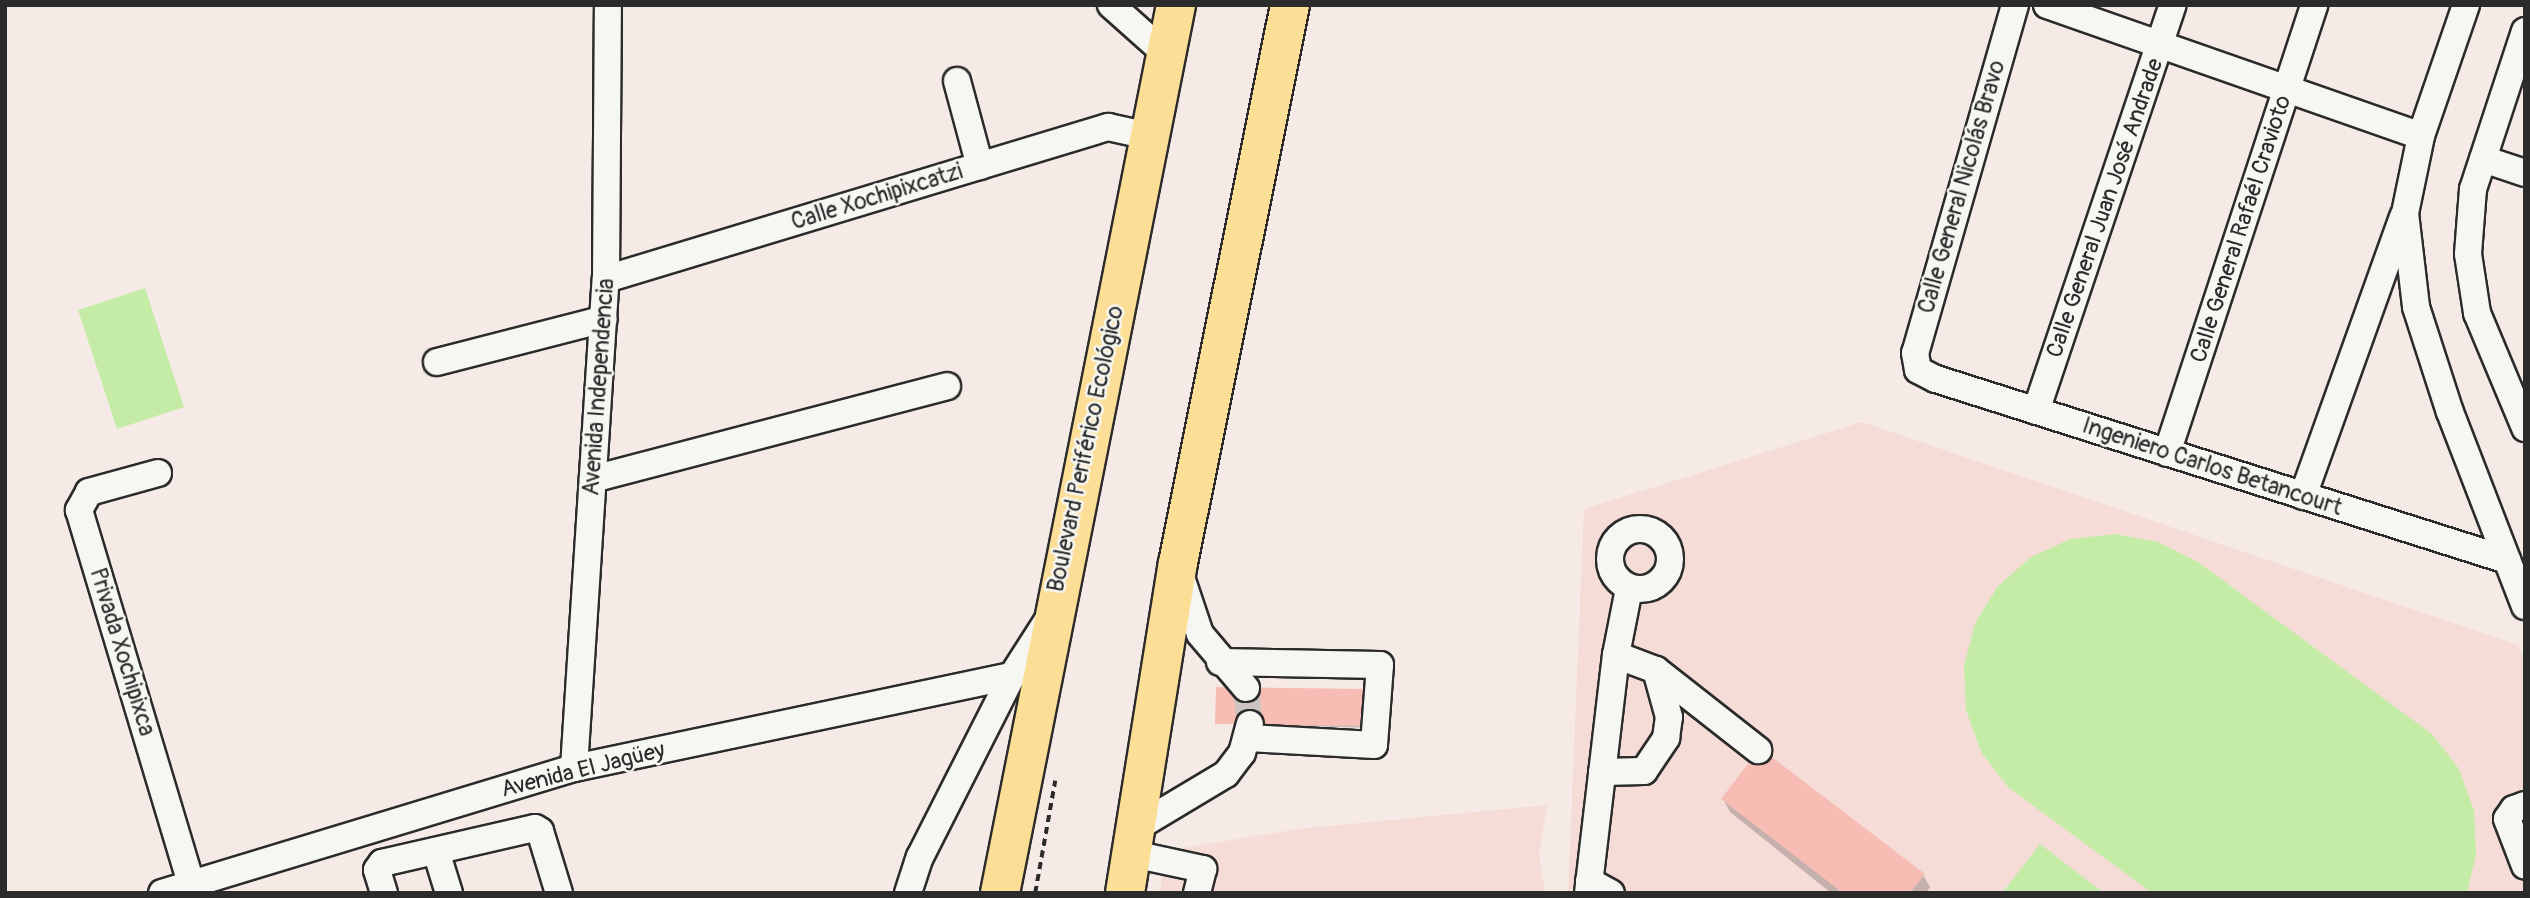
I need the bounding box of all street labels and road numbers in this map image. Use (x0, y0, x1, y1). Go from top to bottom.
street label: Calle General Juan José Andrade (2041, 55, 2169, 361)
street label: Calle General Nicolás Bravo (1913, 57, 2011, 317)
street label: Calle General Rafaél Cravioto (2185, 92, 2297, 366)
street label: Calle Xochipixcatzi (788, 158, 966, 236)
street label: Avenida Independencia (578, 277, 620, 497)
street label: Boulevard Periférico Ecológico (1042, 303, 1130, 595)
street label: Ingeniero Carlos Betancourt (2079, 412, 2345, 522)
street label: Privada Xochipixca (83, 565, 161, 739)
street label: Avenida El Jagüey (498, 736, 668, 804)

